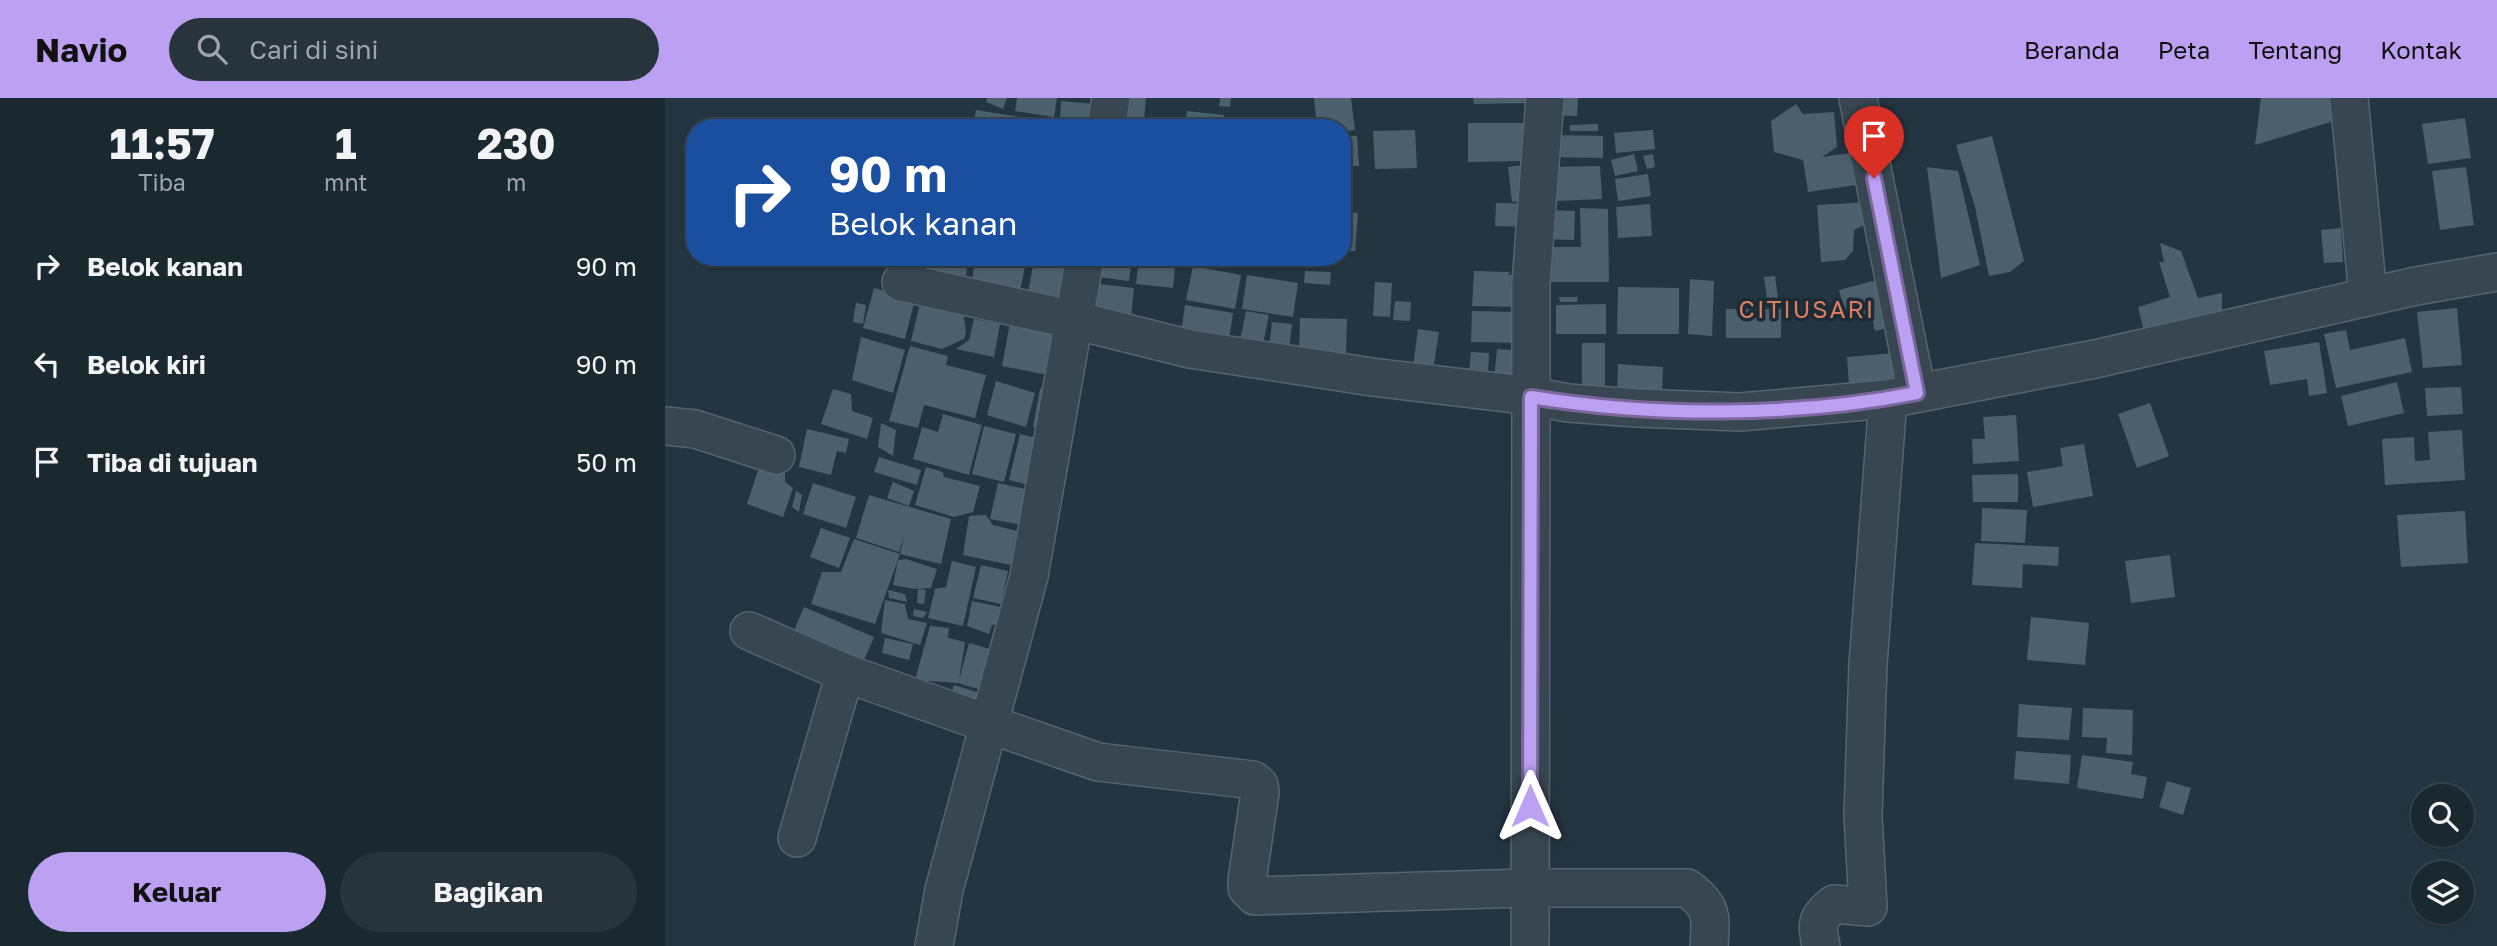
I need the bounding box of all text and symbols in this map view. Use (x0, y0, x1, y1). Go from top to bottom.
search box (169, 18, 659, 81)
text: Navio (35, 30, 127, 69)
icon: search (193, 30, 231, 68)
text: Cari di sini (249, 34, 379, 65)
text: Beranda (2024, 35, 2120, 64)
text: Peta (2158, 35, 2210, 64)
text: Tentang (2248, 35, 2342, 64)
text: Kontak (2380, 35, 2462, 64)
pin (1844, 106, 1904, 178)
icon: arrive (1855, 117, 1893, 155)
text: 11:57 (109, 118, 215, 168)
text: 1 (335, 118, 357, 168)
text: 230 (477, 118, 556, 168)
text: 90 m (829, 144, 947, 203)
icon: right (714, 147, 805, 238)
text: Tiba (138, 168, 186, 196)
text: mnt (324, 168, 368, 196)
text: m (506, 168, 526, 196)
text: Belok kanan (829, 204, 1017, 242)
icon: right (28, 247, 66, 285)
text: Belok kanan (87, 251, 243, 282)
text: 90 m (576, 251, 637, 282)
district label: CITIUSARI (1739, 294, 1875, 323)
icon: left (28, 345, 66, 383)
text: Belok kiri (87, 349, 206, 380)
text: 90 m (576, 349, 637, 380)
icon: arrive (28, 443, 66, 481)
text: Tiba di tujuan (87, 447, 257, 478)
text: 50 m (576, 447, 637, 478)
position arrow (1493, 769, 1567, 843)
map controls (2411, 784, 2474, 924)
button: search (2411, 784, 2474, 847)
button: Keluar (28, 852, 326, 932)
button: Bagikan (340, 852, 637, 932)
button: layers (2411, 861, 2474, 924)

